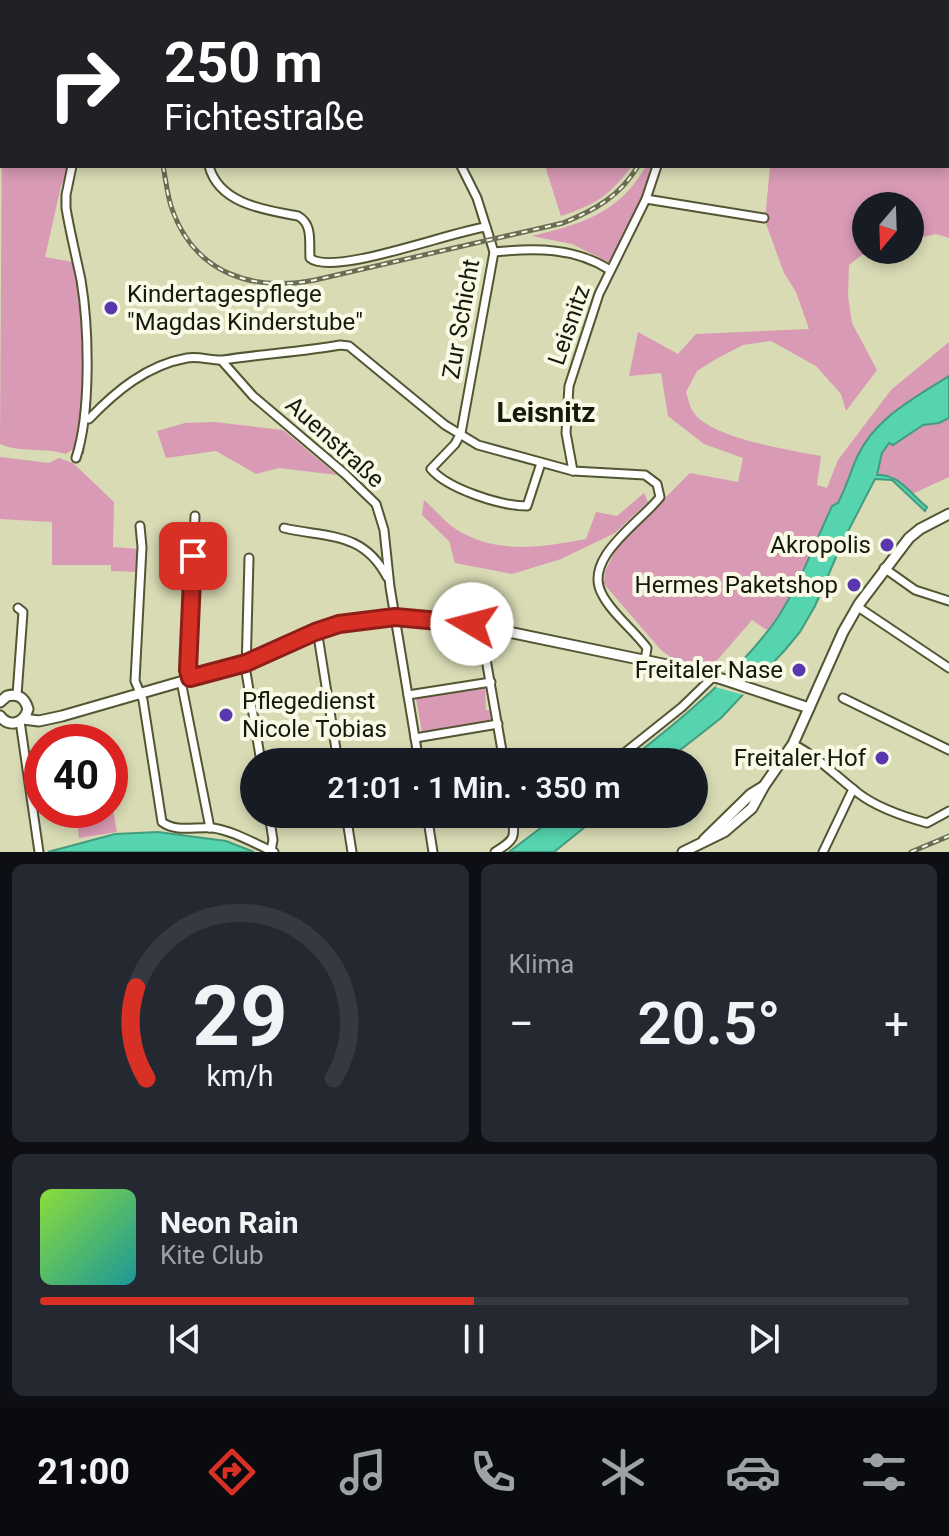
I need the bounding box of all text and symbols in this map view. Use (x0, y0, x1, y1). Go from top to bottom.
text: 250 m (164, 30, 323, 96)
icon: right (32, 32, 136, 136)
text: Fichtestraße (164, 97, 364, 139)
north arrow (852, 192, 924, 264)
map controls (852, 192, 924, 264)
street label: Zur Schicht (437, 257, 485, 381)
place label: Kindertagespflege "Magdas Kinderstube" (127, 280, 363, 336)
street label: Leisnitz (542, 281, 596, 369)
marker: Kindertagespflege "Magdas Kinderstube" (102, 299, 120, 317)
street label: Auenstraße (280, 391, 390, 493)
district label: Leisnitz (497, 396, 595, 429)
pin (159, 522, 227, 590)
place label: Akropolis (770, 531, 871, 559)
icon: arrive (171, 534, 215, 578)
marker: Akropolis (878, 536, 896, 554)
place label: Hermes Paketshop (635, 571, 838, 599)
marker: Hermes Paketshop (845, 576, 863, 594)
position arrow (430, 582, 514, 666)
place label: Freitaler Nase (635, 656, 783, 684)
marker: Freitaler Nase (790, 661, 808, 679)
place label: Pflegedienst Nicole Tobias (242, 687, 387, 743)
marker: Pflegedienst Nicole Tobias (217, 706, 235, 724)
speed limit sign: 40 (24, 724, 128, 828)
place label: Freitaler Hof (734, 744, 867, 772)
marker: Freitaler Hof (873, 749, 891, 767)
text: 21:01 · 1 Min. · 350 m (328, 770, 620, 805)
text: Klima (509, 949, 574, 979)
text: 29 (193, 968, 288, 1065)
text: 20.5° (637, 988, 780, 1059)
text: − (509, 998, 534, 1050)
text: + (884, 998, 909, 1050)
text: km/h (207, 1059, 274, 1093)
text: Neon Rain (160, 1205, 299, 1240)
text: Kite Club (160, 1240, 264, 1270)
icon: previous (163, 1317, 207, 1361)
icon: pause (452, 1317, 496, 1361)
icon: next (742, 1317, 786, 1361)
icon: directions (204, 1444, 260, 1500)
icon: music (335, 1444, 391, 1500)
icon: phone (465, 1444, 521, 1500)
icon: climate (595, 1444, 651, 1500)
icon: car (725, 1444, 781, 1500)
icon: filters (856, 1444, 912, 1500)
text: 21:00 (37, 1451, 130, 1493)

